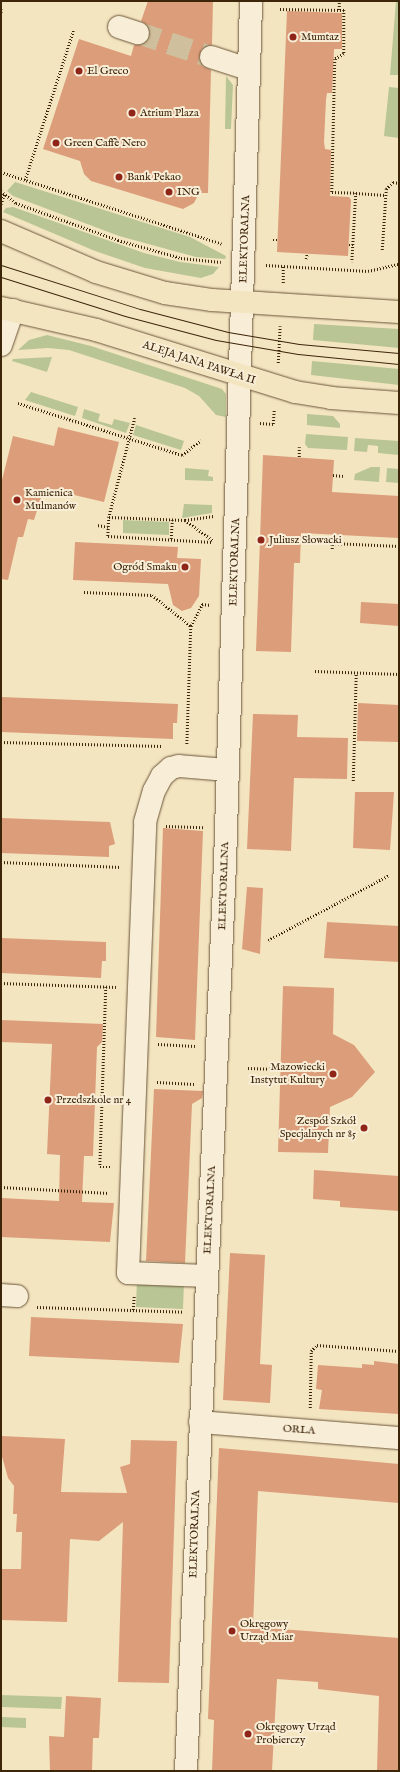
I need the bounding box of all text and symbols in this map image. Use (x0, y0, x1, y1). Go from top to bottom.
place label: Mumtaz (301, 30, 339, 44)
marker: Mumtaz (288, 32, 298, 42)
place label: El Greco (87, 64, 129, 78)
marker: El Greco (74, 66, 84, 76)
place label: Atrium Plaza (140, 106, 199, 120)
marker: Atrium Plaza (127, 108, 137, 118)
place label: Green Caffè Nero (64, 136, 146, 150)
marker: Green Caffè Nero (51, 138, 61, 148)
place label: Bank Pekao (127, 170, 181, 184)
marker: Bank Pekao (114, 172, 124, 182)
place label: ING (177, 185, 200, 199)
marker: ING (164, 187, 174, 197)
street label: ELEKTORALNA (237, 195, 253, 283)
street label: ALEJA JANA PAWŁA II (141, 338, 257, 388)
place label: Kamienica Mulmanów (25, 487, 76, 513)
marker: Kamienica Mulmanów (12, 495, 22, 505)
street label: ELEKTORALNA (227, 518, 243, 606)
place label: Juliusz Słowacki (269, 533, 342, 547)
marker: Juliusz Słowacki (256, 535, 266, 545)
place label: Ogród Smaku (113, 560, 177, 574)
marker: Ogród Smaku (180, 562, 190, 572)
street label: ELEKTORALNA (216, 842, 232, 930)
place label: Mazowiecki Instytut Kultury (250, 1061, 325, 1087)
marker: Mazowiecki Instytut Kultury (328, 1069, 338, 1079)
place label: Przedszkole nr 4 (56, 1093, 131, 1107)
marker: Przedszkole nr 4 (43, 1095, 53, 1105)
place label: Zespół Szkół Specjalnych nr 85 (280, 1115, 356, 1141)
marker: Zespół Szkół Specjalnych nr 85 (359, 1123, 369, 1133)
street label: ELEKTORALNA (201, 1166, 219, 1254)
street label: ORLA (282, 1422, 316, 1438)
street label: ELEKTORALNA (187, 1490, 203, 1578)
place label: Okręgowy Urząd Miar (240, 1618, 293, 1644)
marker: Okręgowy Urząd Miar (227, 1626, 237, 1636)
place label: Okręgowy Urząd Probierczy (256, 1721, 336, 1747)
marker: Okręgowy Urząd Probierczy (243, 1729, 253, 1739)

